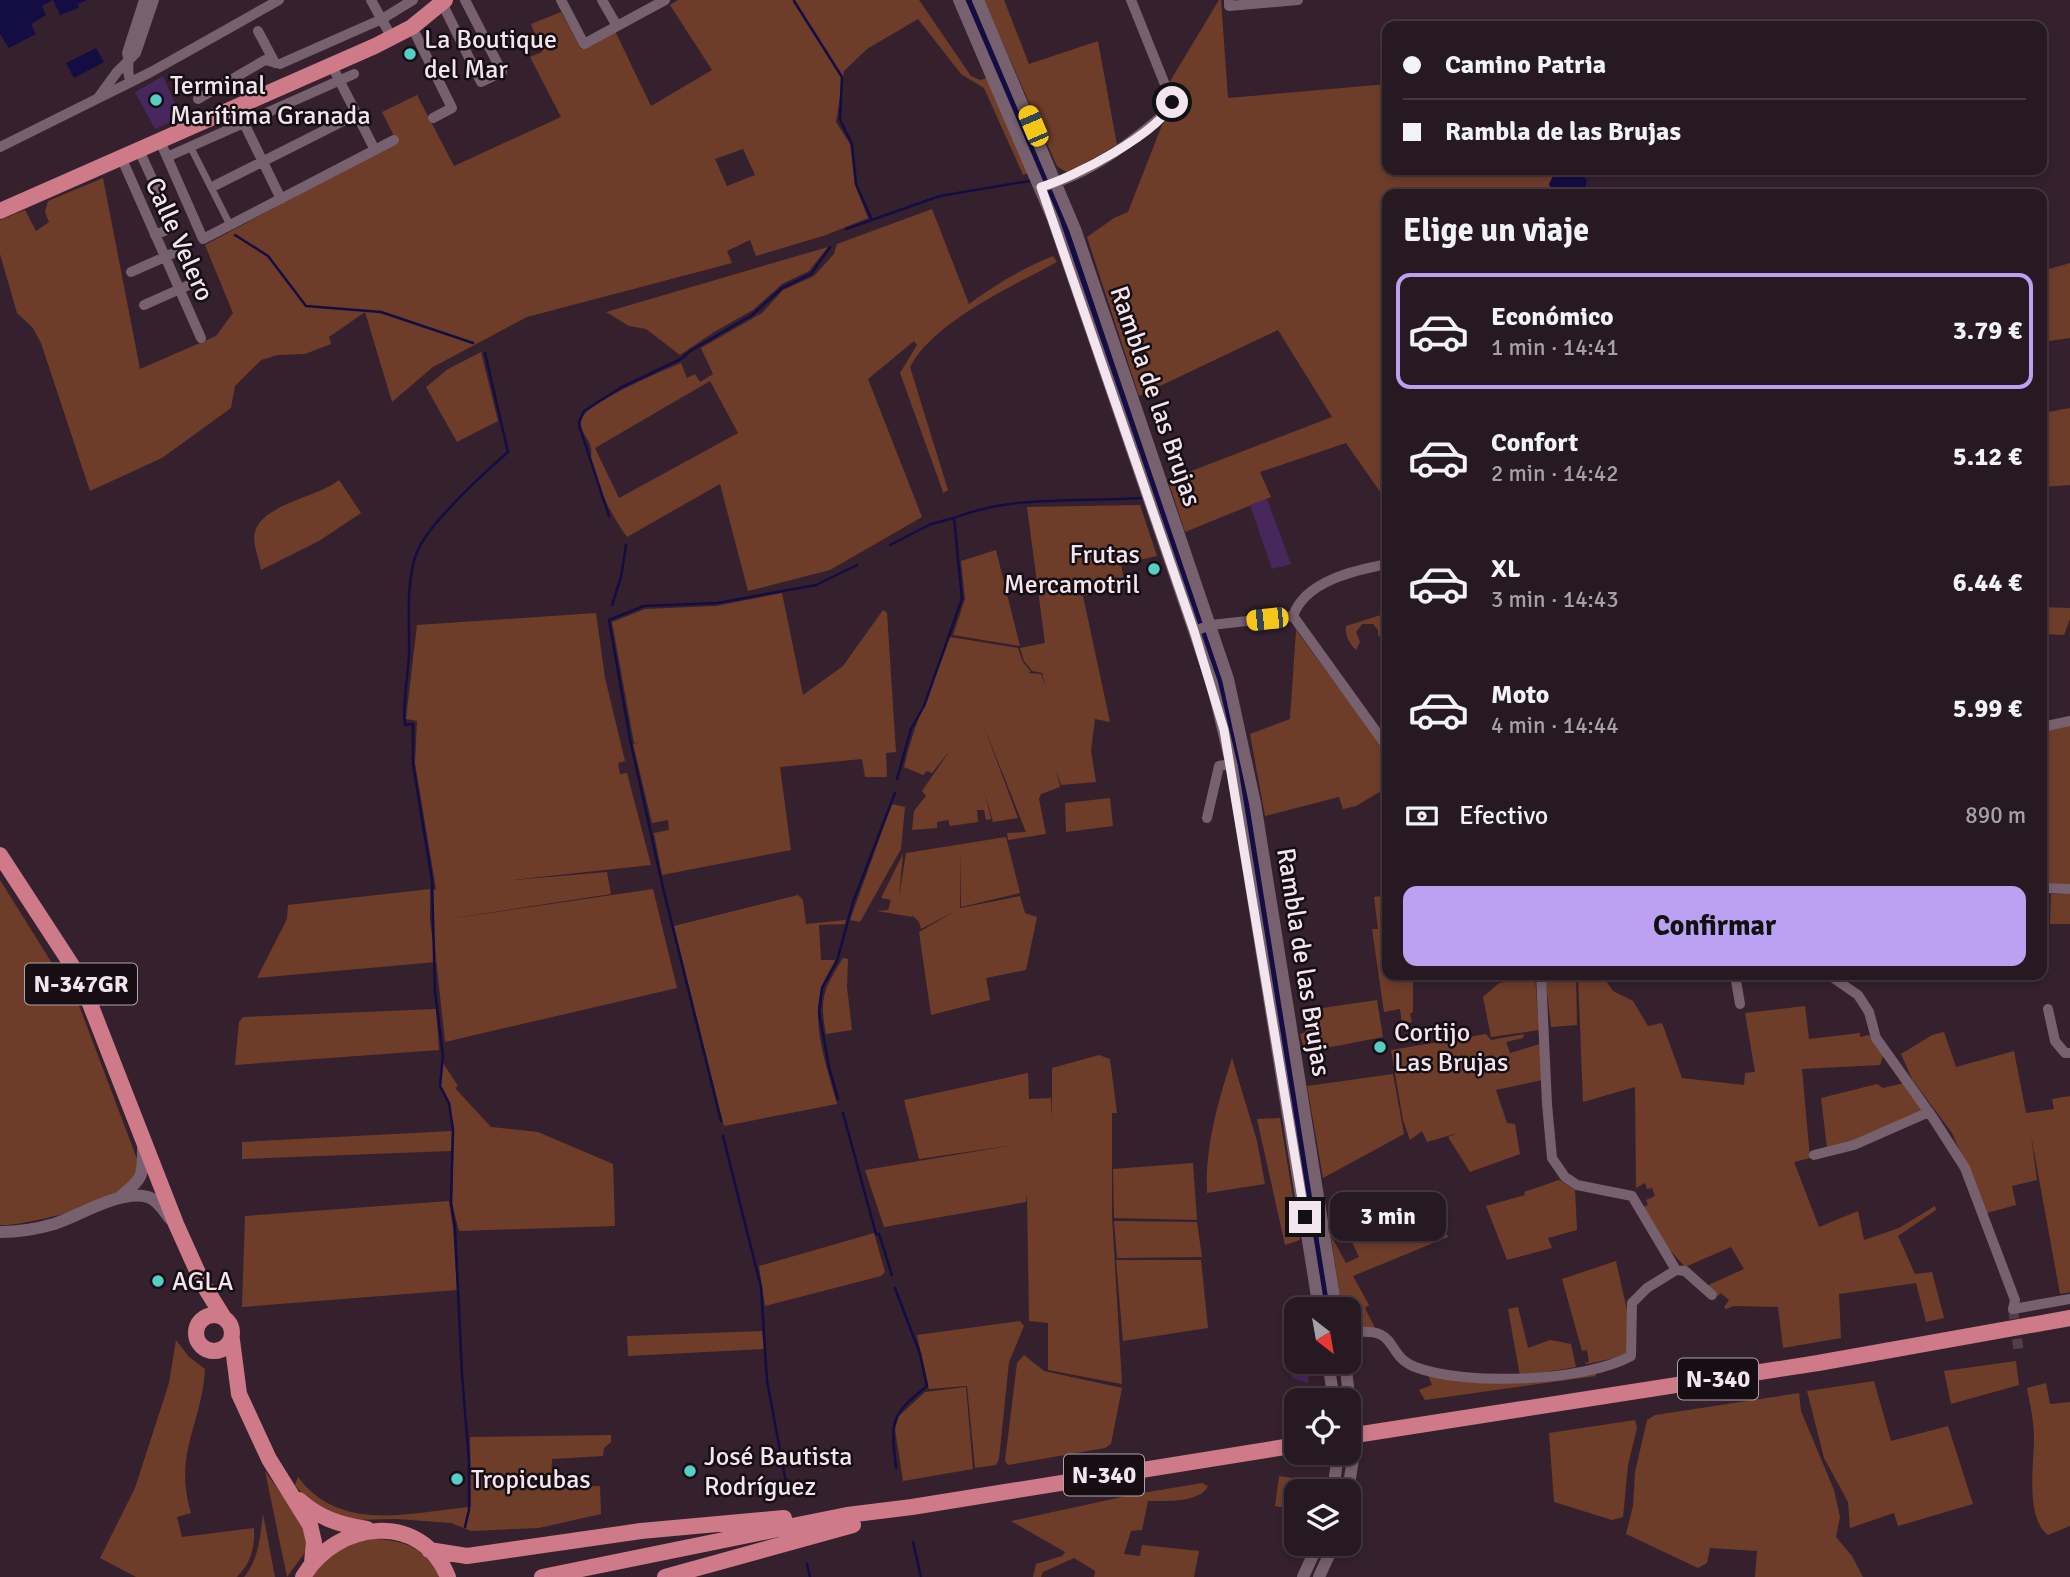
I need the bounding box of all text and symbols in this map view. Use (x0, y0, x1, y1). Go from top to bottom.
place label: La Boutique del Mar (424, 24, 557, 86)
marker: La Boutique del Mar (402, 46, 418, 62)
text: Camino Patria (1445, 49, 1606, 81)
place label: Terminal Marítima Granada (170, 70, 371, 132)
route start (1156, 86, 1188, 118)
marker: Terminal Marítima Granada (148, 92, 164, 108)
car (1016, 103, 1051, 149)
text: Rambla de las Brujas (1445, 116, 1681, 148)
street label: Calle Velero (138, 173, 221, 306)
text: Elige un viaje (1403, 211, 1589, 250)
street label: Rambla de las Brujas (1102, 282, 1208, 511)
icon: car (1407, 300, 1470, 363)
text: Económico (1491, 301, 1614, 333)
text: 3.79 € (1953, 315, 2022, 347)
text: 1 min · 14:41 (1491, 333, 1619, 362)
icon: car (1407, 426, 1470, 489)
text: Confort (1491, 427, 1578, 459)
text: 5.12 € (1953, 441, 2022, 473)
text: 2 min · 14:42 (1491, 459, 1619, 488)
place label: Frutas Mercamotril (1004, 539, 1140, 601)
icon: car (1407, 552, 1470, 615)
text: XL (1491, 553, 1521, 585)
marker: Frutas Mercamotril (1146, 561, 1162, 577)
text: 6.44 € (1953, 567, 2022, 599)
text: 3 min · 14:43 (1491, 585, 1619, 614)
car (1246, 606, 1289, 632)
icon: car (1407, 678, 1470, 741)
text: Moto (1491, 679, 1549, 711)
text: 5.99 € (1953, 693, 2022, 725)
text: 4 min · 14:44 (1491, 711, 1619, 740)
icon: cash (1403, 797, 1441, 835)
text: Efectivo (1459, 800, 1548, 832)
text: 890 m (1965, 801, 2026, 830)
street label: Rambla de las Brujas (1269, 846, 1337, 1079)
button: Confirmar (1403, 886, 2026, 966)
road number: N-347GR (25, 964, 137, 1004)
place label: Cortijo Las Brujas (1394, 1017, 1508, 1079)
marker: Cortijo Las Brujas (1372, 1039, 1388, 1055)
callout: 3 min (1330, 1192, 1445, 1242)
route end (1289, 1201, 1321, 1233)
text: 3 min (1360, 1202, 1416, 1231)
place label: AGLA (172, 1266, 234, 1298)
marker: AGLA (150, 1273, 166, 1289)
north arrow (1284, 1297, 1362, 1374)
map controls (1284, 1297, 1361, 1556)
road number: N-340 (1678, 1358, 1758, 1400)
button: locate (1284, 1388, 1361, 1465)
place label: José Bautista Rodríguez (704, 1441, 852, 1503)
road number: N-340 (1064, 1455, 1144, 1496)
marker: José Bautista Rodríguez (682, 1463, 698, 1479)
place label: Tropicubas (471, 1464, 591, 1496)
marker: Tropicubas (449, 1471, 465, 1487)
button: layers (1284, 1479, 1361, 1556)

